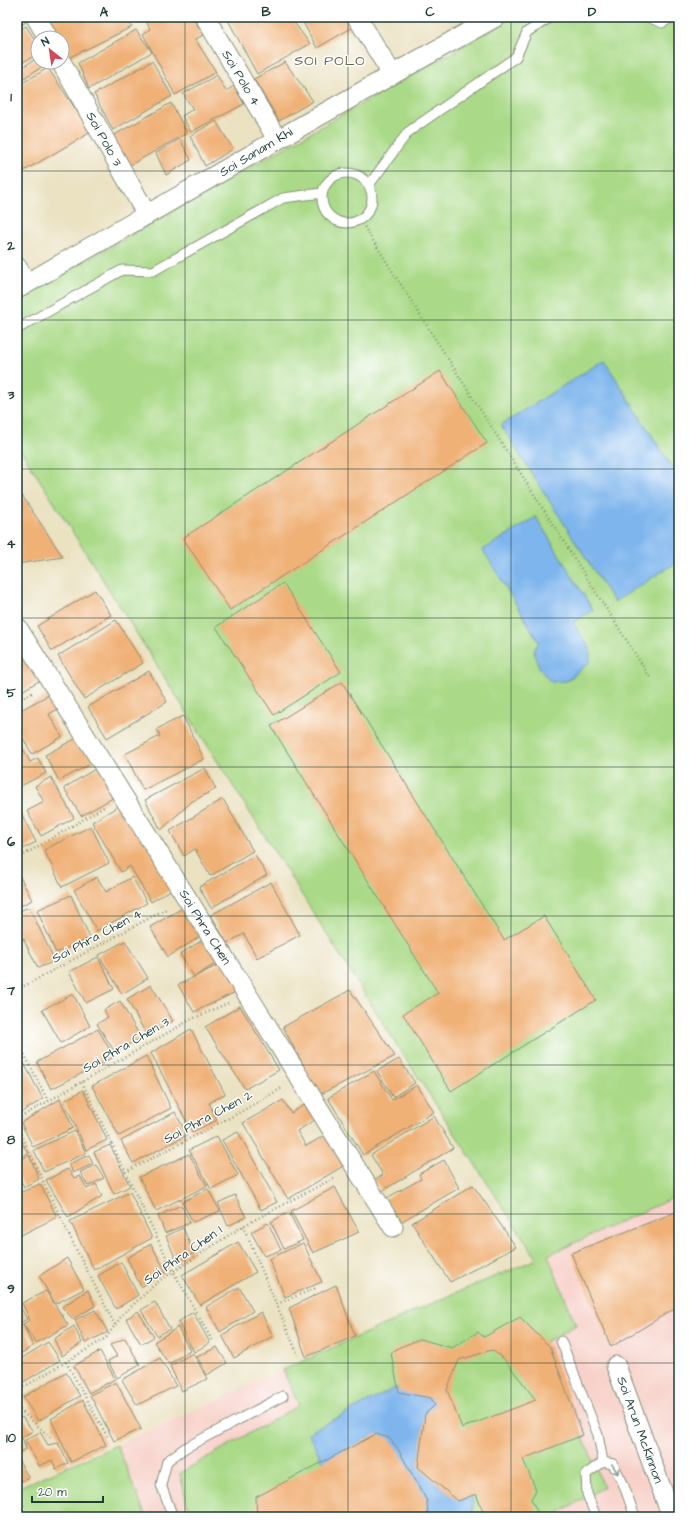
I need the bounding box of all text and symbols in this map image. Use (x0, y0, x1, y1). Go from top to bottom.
text: A (100, 3, 109, 21)
text: B (261, 3, 271, 21)
text: C (425, 3, 435, 21)
text: D (588, 3, 597, 21)
north arrow (30, 30, 70, 70)
text: N (39, 34, 52, 50)
street label: Soi Polo 4 (217, 47, 265, 109)
district label: SOI POLO (294, 51, 366, 71)
text: 1 (10, 88, 12, 106)
street label: Soi Polo 3 (82, 109, 127, 170)
street label: Soi Sanam Khi (216, 123, 296, 181)
text: 2 (6, 237, 15, 255)
text: 3 (7, 386, 15, 404)
text: 4 (7, 535, 16, 553)
text: 5 (6, 684, 16, 702)
text: 6 (7, 833, 16, 851)
street label: Soi Phra Chen (175, 886, 236, 969)
street label: Soi Phra Chen 4 (49, 905, 145, 967)
text: 7 (6, 982, 16, 1000)
street label: Soi Phra Chen 3 (79, 1013, 173, 1077)
street label: Soi Phra Chen 2 (160, 1086, 256, 1148)
text: 8 (7, 1131, 16, 1149)
street label: Soi Phra Chen 1 (140, 1221, 226, 1289)
text: 9 (7, 1280, 15, 1298)
street label: Soi Arun McKinnon (612, 1374, 668, 1486)
text: 10 (6, 1429, 17, 1447)
one-way arrow (611, 1464, 620, 1475)
scale bar (32, 1478, 103, 1504)
text: 20 m (38, 1484, 67, 1501)

